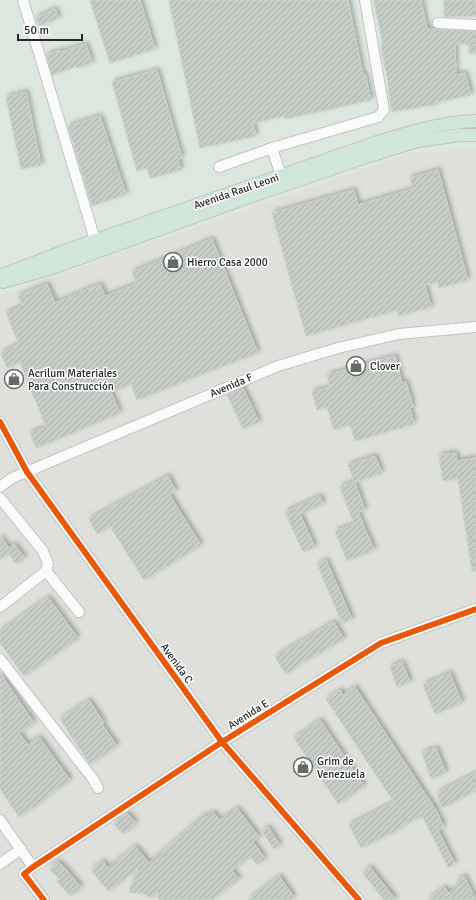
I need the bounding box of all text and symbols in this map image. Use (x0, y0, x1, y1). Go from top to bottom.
scale bar (18, 16, 82, 42)
text: 50 m (24, 23, 49, 38)
street label: Avenida Raul Leoni (192, 171, 280, 212)
shop icon: Hierro Casa 2000 (162, 251, 184, 273)
place label: Hierro Casa 2000 (187, 256, 268, 269)
shop icon: Clover (345, 355, 367, 377)
place label: Clover (370, 360, 400, 373)
place label: Acrilum Materiales Para Construcción (28, 367, 117, 393)
shop icon: Acrilum Materiales Para Construcción (3, 368, 25, 390)
street label: Avenida F (208, 370, 255, 400)
street label: Avenida C (158, 641, 196, 686)
street label: Avenida E (225, 697, 271, 732)
place label: Grim de Venezuela (317, 755, 365, 781)
shop icon: Grim de Venezuela (292, 756, 314, 778)

